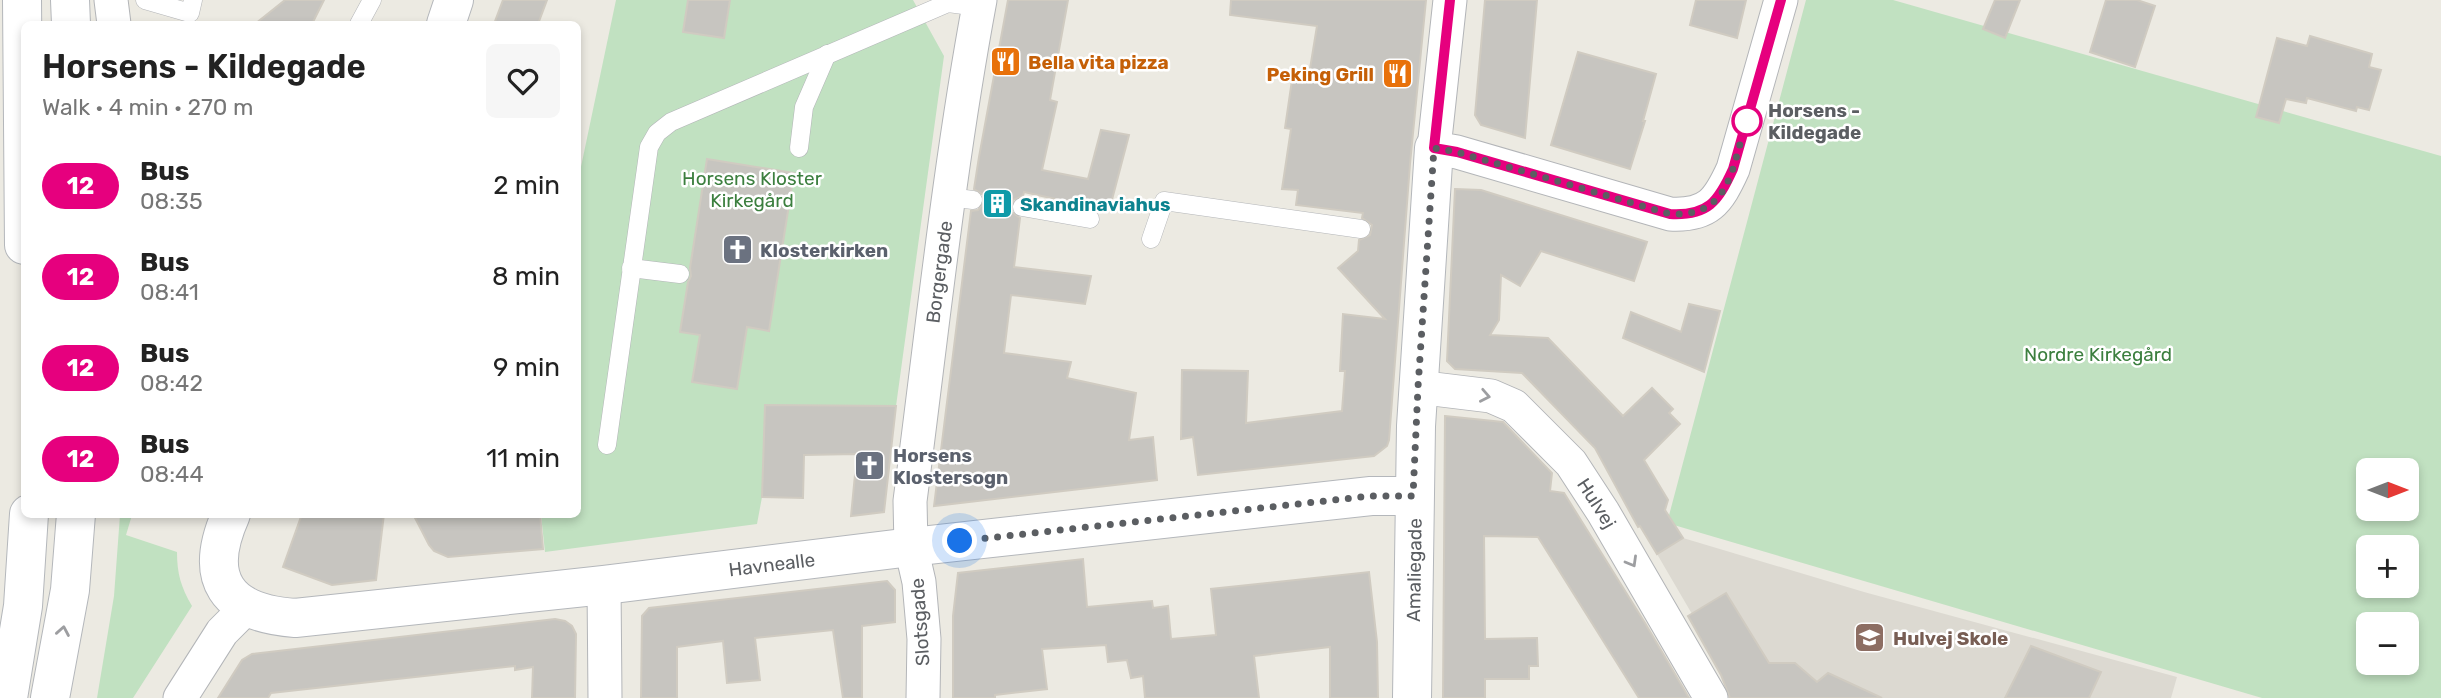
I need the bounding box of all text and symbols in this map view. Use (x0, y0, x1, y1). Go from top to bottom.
button: heart (486, 44, 560, 118)
restaurant icon: Bella vita pizza (988, 45, 1022, 79)
text: Horsens - Kildegade (42, 47, 366, 86)
place label: Bella vita pizza (1028, 51, 1169, 74)
restaurant icon: Peking Grill (1380, 57, 1414, 91)
place label: Peking Grill (1267, 63, 1374, 86)
text: Walk · 4 min · 270 m (42, 93, 253, 121)
place label: Horsens - Kildegade (1768, 99, 1861, 144)
marker: Horsens - Kildegade (1732, 106, 1762, 136)
text: Bus (140, 156, 189, 187)
park label: Horsens Kloster Kirkegård (682, 167, 823, 212)
text: 2 min (493, 170, 560, 201)
text: 12 (67, 172, 94, 200)
text: 08:35 (140, 187, 203, 215)
building icon: Skandinaviahus (980, 187, 1014, 221)
place label: Skandinaviahus (1020, 193, 1171, 216)
street label: Borgergade (921, 219, 957, 325)
church icon: Klosterkirken (720, 233, 754, 267)
place label: Klosterkirken (760, 239, 888, 262)
text: Bus (140, 247, 189, 278)
text: 8 min (492, 261, 560, 292)
text: 12 (67, 263, 94, 291)
text: 08:41 (140, 278, 199, 306)
text: Bus (140, 338, 189, 369)
park label: Nordre Kirkegård (2024, 343, 2172, 366)
text: 9 min (493, 352, 560, 383)
text: 12 (67, 354, 94, 382)
text: 08:42 (140, 369, 203, 397)
one-way arrow (1479, 388, 1491, 403)
text: Bus (140, 429, 189, 460)
text: 11 min (486, 443, 560, 474)
place label: Horsens Klostersogn (893, 444, 1008, 489)
text: 12 (67, 445, 94, 473)
church icon: Horsens Klostersogn (853, 449, 887, 483)
north arrow (2356, 458, 2418, 522)
map controls (2356, 458, 2419, 675)
text: 08:44 (140, 460, 204, 488)
street label: Hulvej (1572, 474, 1621, 532)
street label: Amaliegade (1402, 518, 1426, 622)
your location (942, 523, 977, 558)
button: + (2356, 535, 2419, 598)
street label: Havnealle (727, 547, 816, 581)
one-way arrow (1624, 554, 1637, 567)
street label: Slotsgade (905, 577, 935, 667)
button: − (2356, 612, 2419, 675)
school or university icon: Hulvej Skole (1853, 621, 1887, 655)
one-way arrow (55, 625, 70, 637)
place label: Hulvej Skole (1893, 627, 2008, 650)

